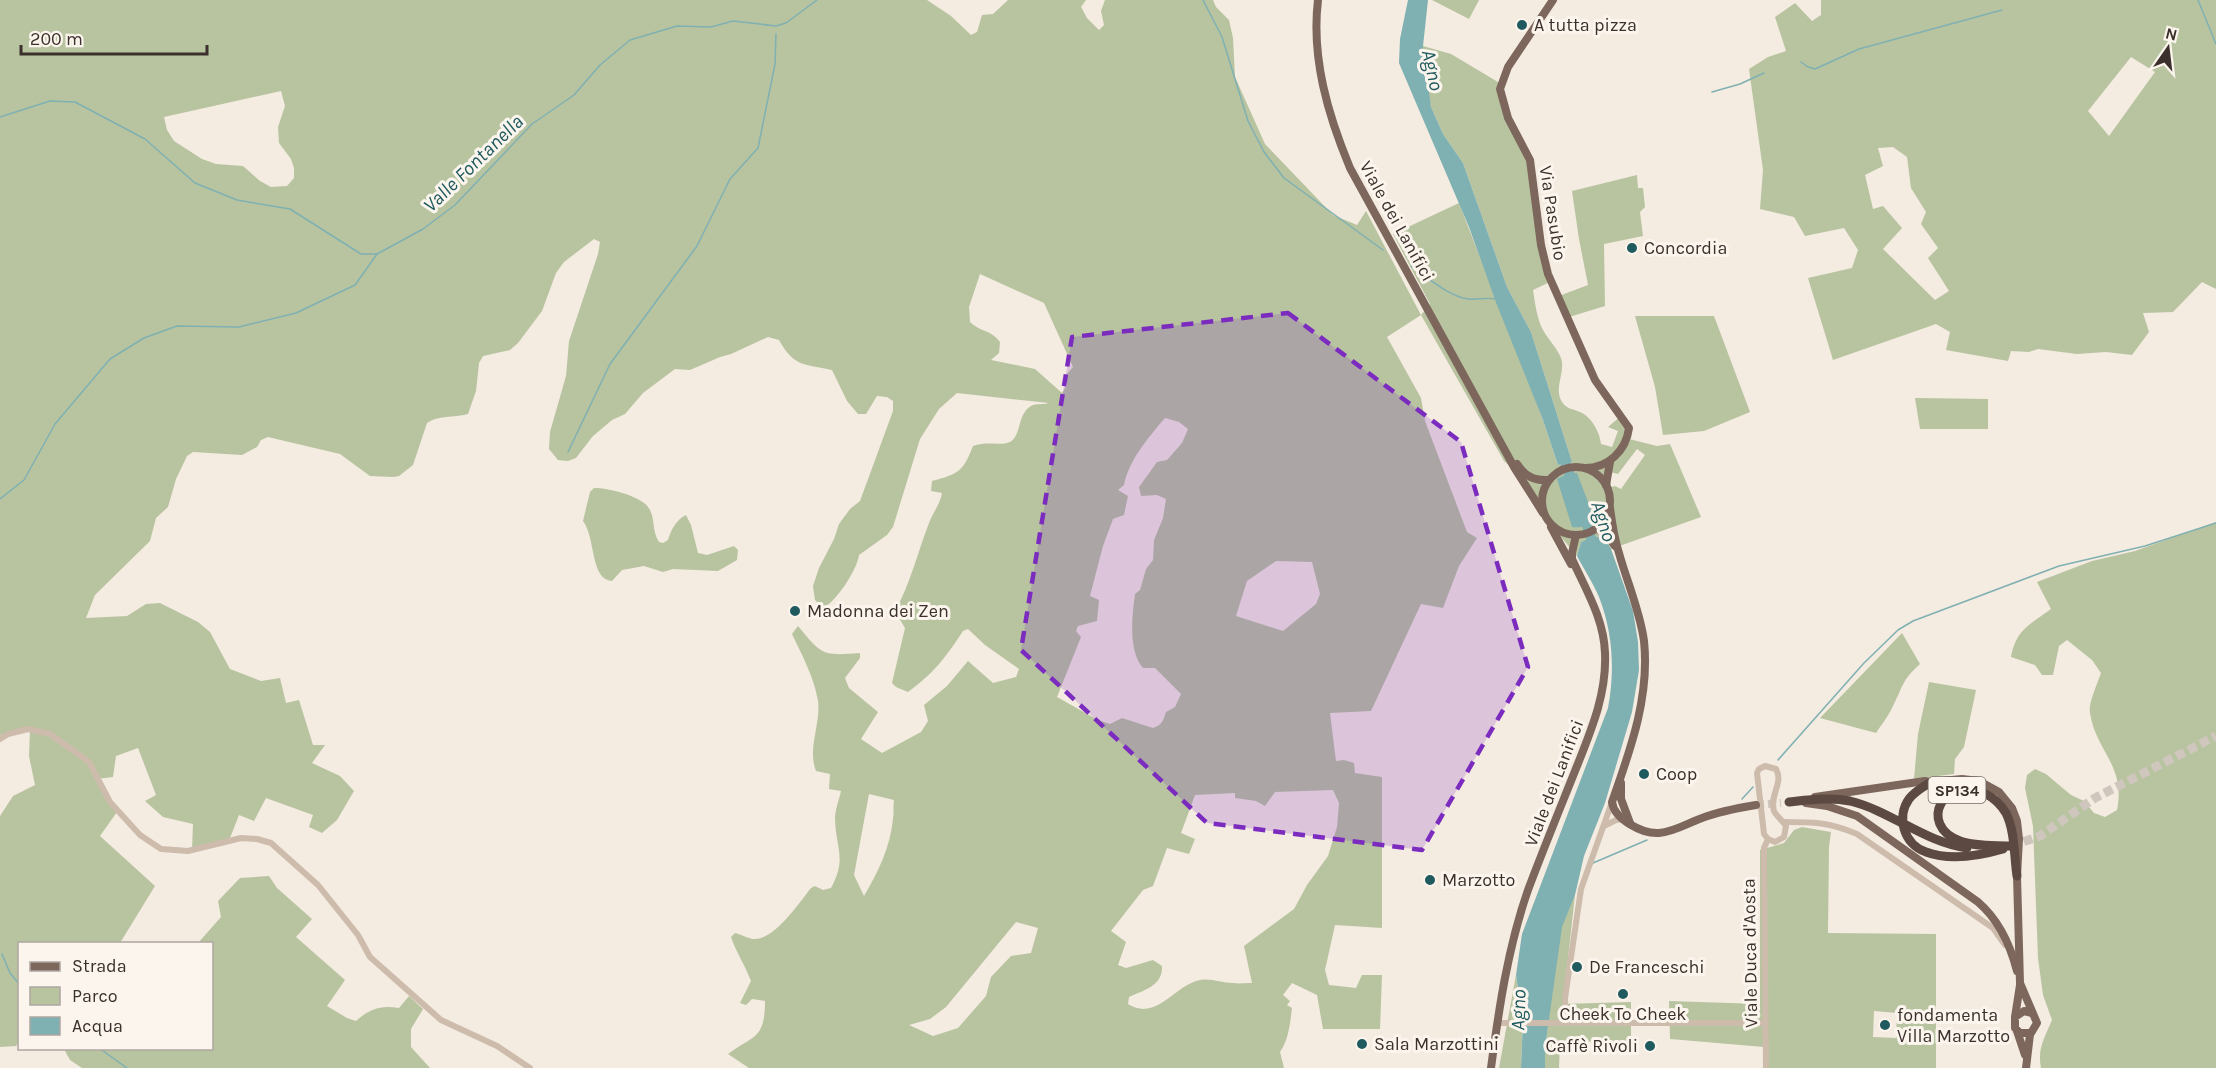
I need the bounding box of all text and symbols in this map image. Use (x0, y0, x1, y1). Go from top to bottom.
place label: A tutta pizza (1534, 14, 1637, 36)
scale bar (21, 18, 207, 56)
marker: A tutta pizza (1515, 18, 1529, 32)
north arrow (2138, 18, 2198, 78)
text: N (2164, 23, 2179, 45)
text: 200 m (30, 28, 83, 50)
water label: Agno (1417, 48, 1448, 93)
water label: Valle Fontanella (419, 110, 528, 217)
street label: Viale dei Lanifici (1355, 157, 1439, 285)
street label: Via Pasubio (1535, 164, 1571, 262)
place label: Concordia (1644, 237, 1727, 259)
marker: Concordia (1625, 241, 1639, 255)
water label: Agno (1586, 498, 1621, 544)
place label: Madonna dei Zen (807, 600, 949, 622)
marker: Madonna dei Zen (788, 604, 802, 618)
street label: Viale dei Lanifici (1520, 716, 1588, 850)
place label: Coop (1656, 763, 1697, 785)
marker: Coop (1637, 767, 1651, 781)
road number: SP134 (1928, 777, 1986, 803)
place label: Marzotto (1442, 869, 1515, 891)
marker: Marzotto (1423, 873, 1437, 887)
street label: Viale Duca d'Aosta (1738, 878, 1762, 1028)
legend (18, 942, 213, 1050)
text: Strada (72, 955, 127, 977)
place label: De Franceschi (1589, 956, 1705, 978)
marker: De Franceschi (1570, 960, 1584, 974)
text: Parco (72, 985, 118, 1007)
marker: Cheek To Cheek (1616, 987, 1630, 1001)
water label: Agno (1506, 989, 1531, 1031)
place label: Cheek To Cheek (1559, 1003, 1687, 1025)
place label: fondamenta Villa Marzotto (1897, 1004, 2010, 1047)
text: Acqua (72, 1015, 123, 1037)
marker: fondamenta Villa Marzotto (1878, 1018, 1892, 1032)
place label: Sala Marzottini (1374, 1033, 1499, 1055)
place label: Caffè Rivoli (1546, 1035, 1638, 1057)
marker: Sala Marzottini (1355, 1037, 1369, 1051)
marker: Caffè Rivoli (1643, 1039, 1657, 1053)

